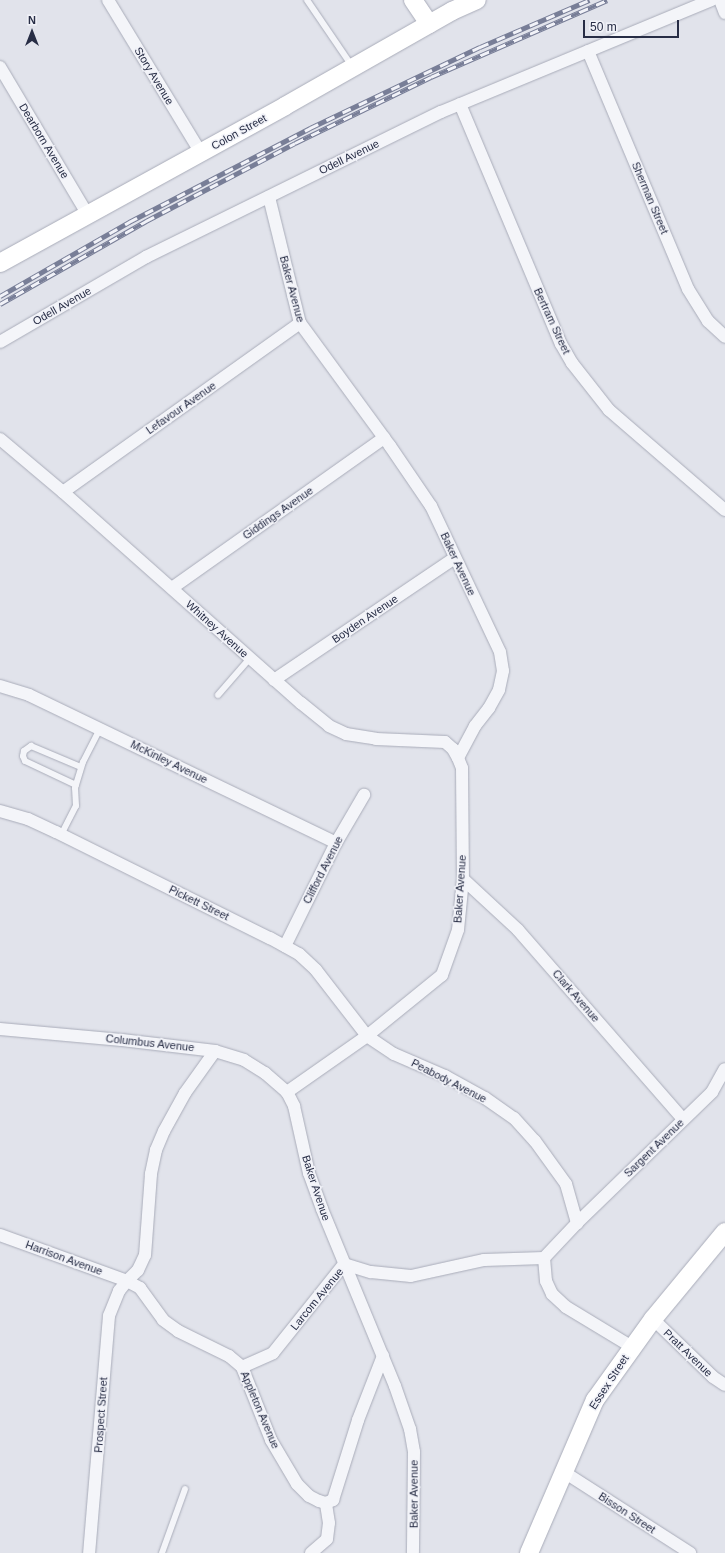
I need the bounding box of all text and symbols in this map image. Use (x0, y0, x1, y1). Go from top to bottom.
north arrow (12, 12, 52, 52)
scale bar (585, 12, 681, 38)
text: N (28, 14, 36, 26)
text: 50 m (590, 20, 617, 34)
street label: Story Avenue (131, 44, 177, 108)
street label: Dearborn Avenue (16, 101, 72, 181)
street label: Colon Street (209, 111, 269, 153)
street label: Odell Avenue (317, 137, 381, 177)
street label: Sherman Street (629, 160, 671, 236)
street label: Baker Avenue (277, 254, 307, 324)
street label: Odell Avenue (30, 284, 94, 328)
street label: Bertram Street (531, 286, 573, 356)
street label: Lefavour Avenue (143, 379, 219, 437)
street label: Giddings Avenue (240, 484, 316, 542)
street label: Baker Avenue (437, 530, 479, 598)
street label: Boyden Avenue (329, 592, 401, 646)
street label: Whitney Avenue (183, 597, 251, 661)
street label: McKinley Avenue (128, 737, 210, 787)
street label: Clifford Avenue (300, 834, 346, 906)
street label: Baker Avenue (451, 854, 469, 924)
street label: Pickett Street (167, 883, 231, 923)
street label: Clark Avenue (549, 967, 603, 1025)
street label: Columbus Avenue (105, 1032, 195, 1054)
street label: Peabody Avenue (409, 1056, 489, 1106)
street label: Sargent Avenue (621, 1116, 687, 1180)
street label: Baker Avenue (299, 1153, 333, 1223)
street label: Harrison Avenue (23, 1238, 105, 1278)
street label: Larcom Avenue (288, 1265, 346, 1333)
street label: Pratt Avenue (661, 1326, 715, 1380)
street label: Essex Street (586, 1352, 632, 1412)
street label: Appleton Avenue (238, 1369, 282, 1451)
street label: Prospect Street (92, 1377, 110, 1453)
street label: Baker Avenue (407, 1460, 421, 1528)
street label: Bisson Street (596, 1490, 658, 1536)

